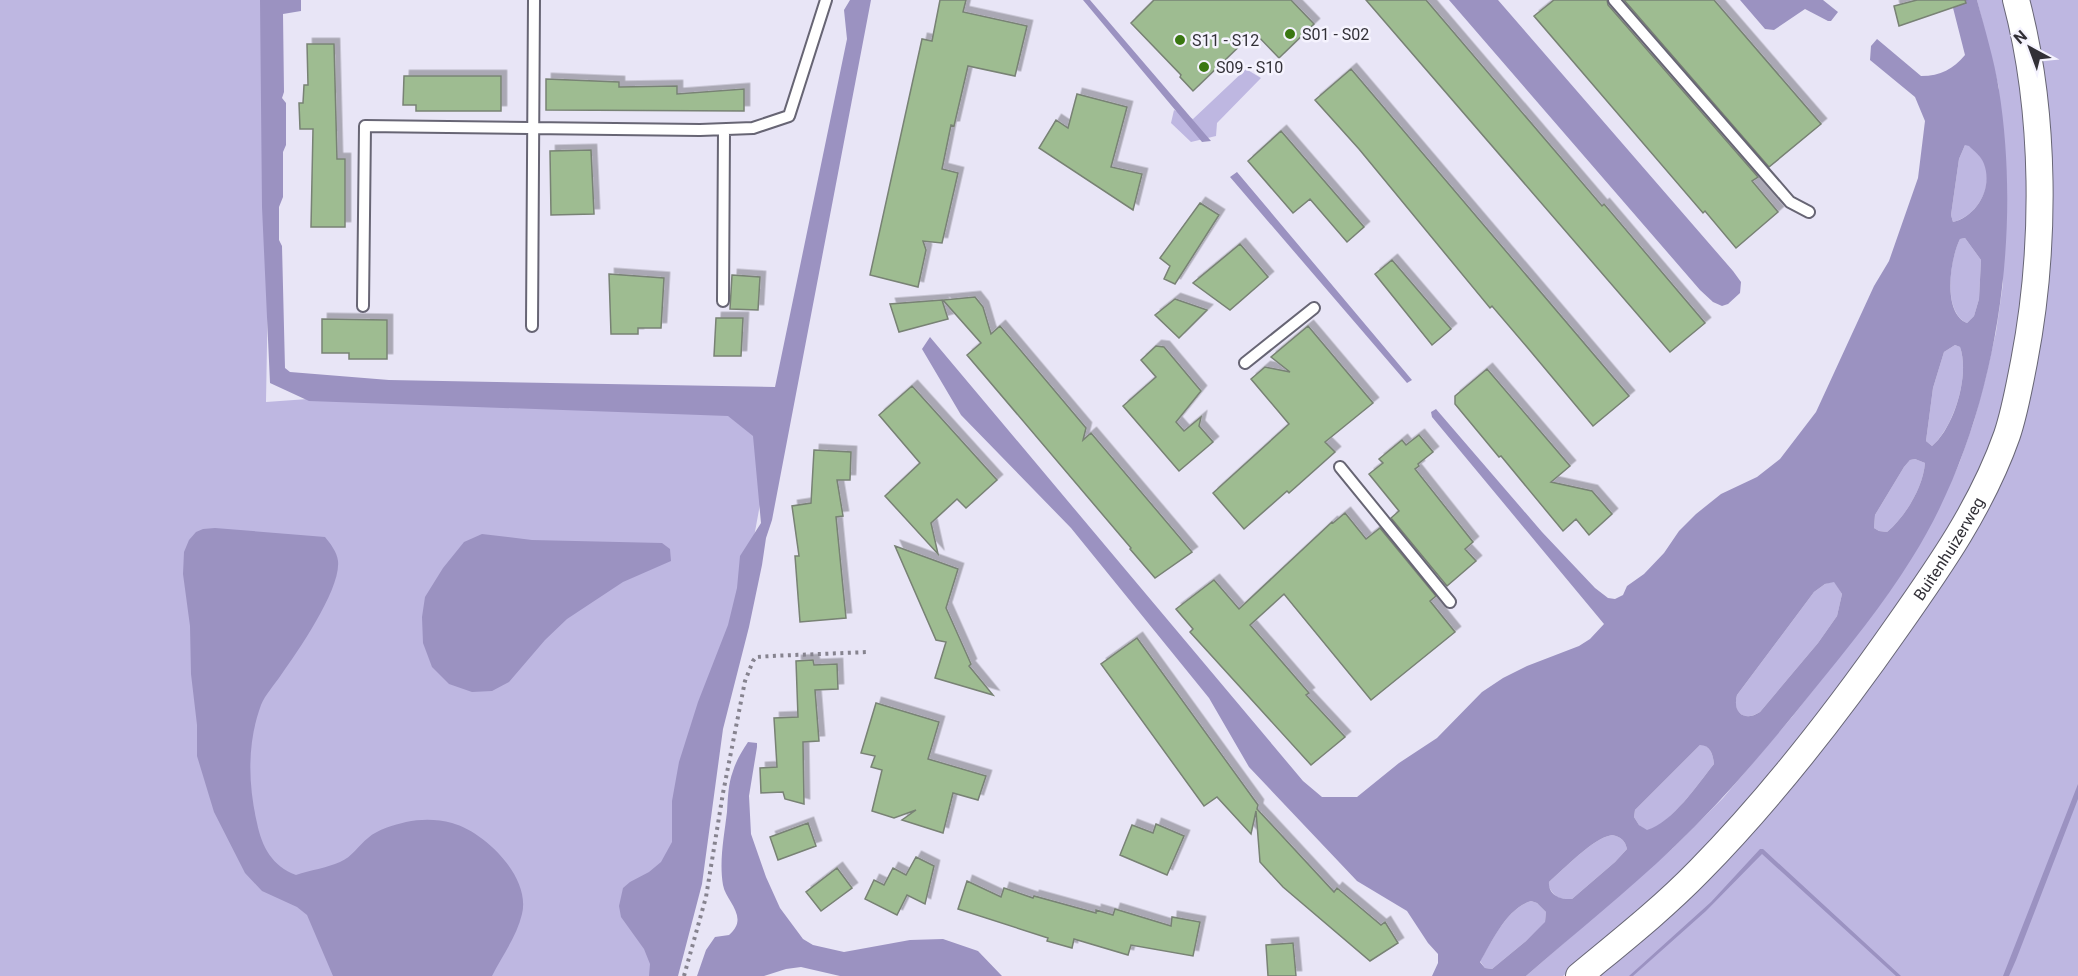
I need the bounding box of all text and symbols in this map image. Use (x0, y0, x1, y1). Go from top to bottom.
north arrow (2000, 18, 2060, 78)
place label: S01 - S02 (1302, 25, 1369, 44)
text: N (2010, 26, 2031, 48)
marker: S01 - S02 (1283, 27, 1297, 41)
place label: S11 - S12 (1192, 31, 1259, 50)
marker: S11 - S12 (1173, 33, 1187, 47)
place label: S09 - S10 (1216, 58, 1283, 77)
marker: S09 - S10 (1197, 60, 1211, 74)
street label: Buitenhuizerweg (1909, 494, 1988, 604)

